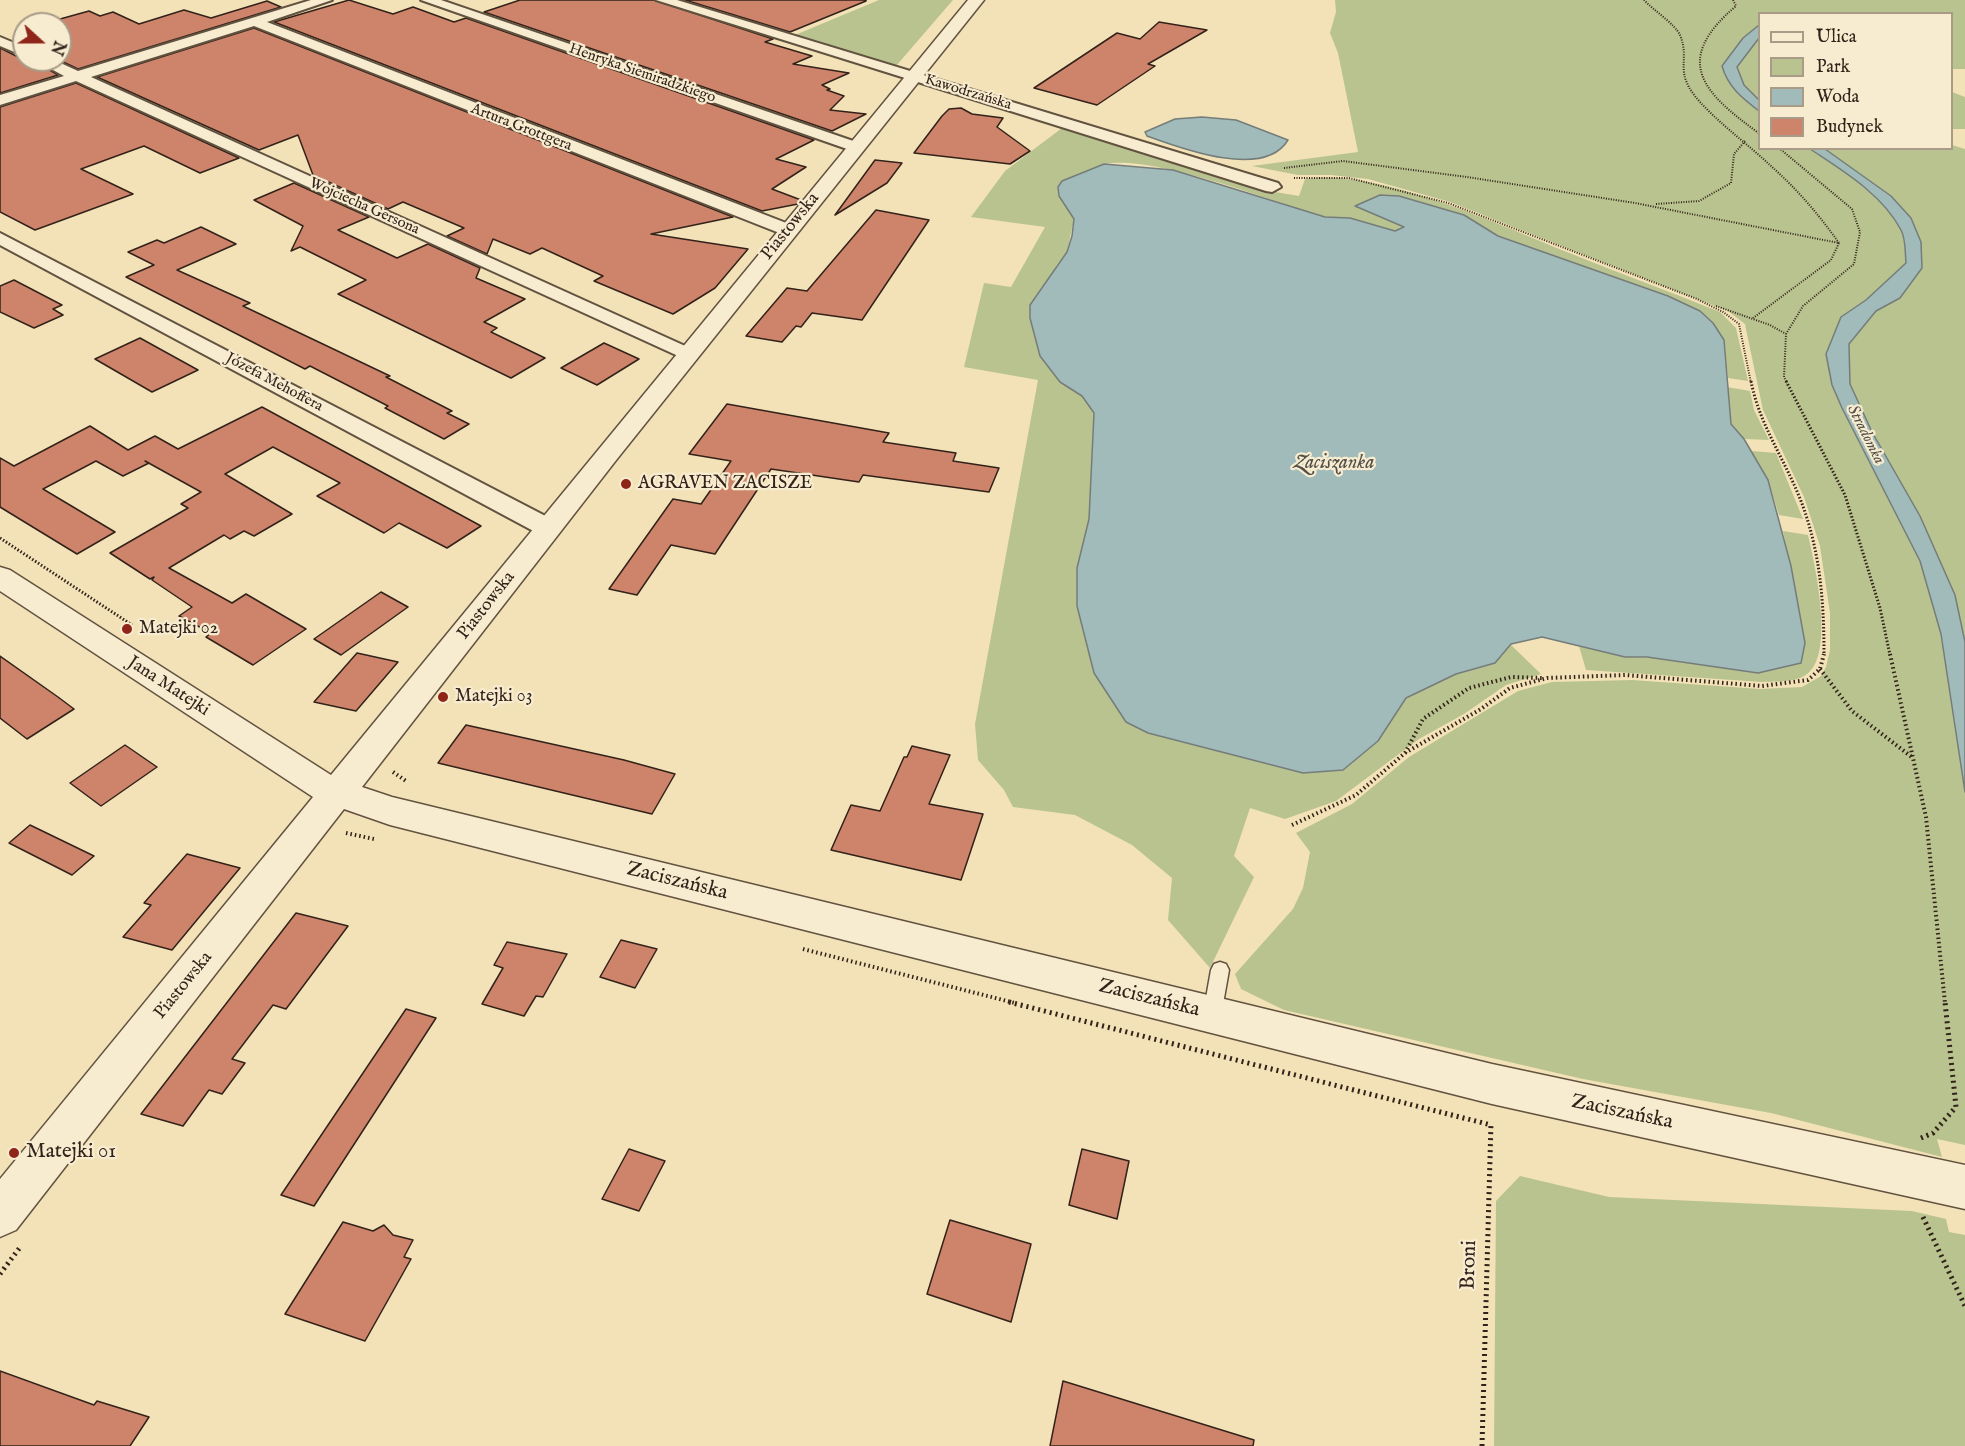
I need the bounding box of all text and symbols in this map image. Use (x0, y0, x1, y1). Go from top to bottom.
north arrow (12, 12, 72, 72)
legend (1758, 12, 1953, 150)
text: Ulica (1816, 26, 1857, 49)
text: N (45, 38, 69, 58)
street label: Henryka Siemiradzkiego (566, 40, 718, 108)
text: Park (1816, 56, 1850, 79)
street label: Kawodrzańska (922, 71, 1014, 115)
text: Woda (1816, 86, 1859, 109)
street label: Artura Grottgera (468, 100, 574, 156)
text: Budynek (1816, 116, 1883, 139)
street label: Wojciecha Gersona (306, 175, 422, 239)
street label: Piastowska (757, 189, 825, 265)
street label: Józefa Mehoffera (222, 350, 326, 416)
water label: Stradomka (1842, 402, 1888, 468)
water label: Zaciszanka (1294, 452, 1374, 476)
place label: AGRAVEN ZACISZE (638, 473, 812, 495)
marker: AGRAVEN ZACISZE (619, 477, 633, 491)
street label: Piastowska (454, 568, 520, 644)
place label: Matejki 02 (139, 618, 218, 640)
marker: Matejki 02 (120, 622, 134, 636)
street label: Jana Matejki (123, 652, 213, 722)
place label: Matejki 03 (455, 686, 532, 708)
marker: Matejki 03 (436, 690, 450, 704)
street label: Zaciszańska (624, 857, 730, 907)
street label: Piastowska (150, 948, 218, 1024)
street label: Zaciszańska (1096, 974, 1202, 1024)
street label: Zaciszańska (1569, 1090, 1675, 1136)
place label: Matejki 01 (26, 1140, 116, 1166)
marker: Matejki 01 (7, 1146, 21, 1160)
street label: Broni (1457, 1240, 1483, 1290)

